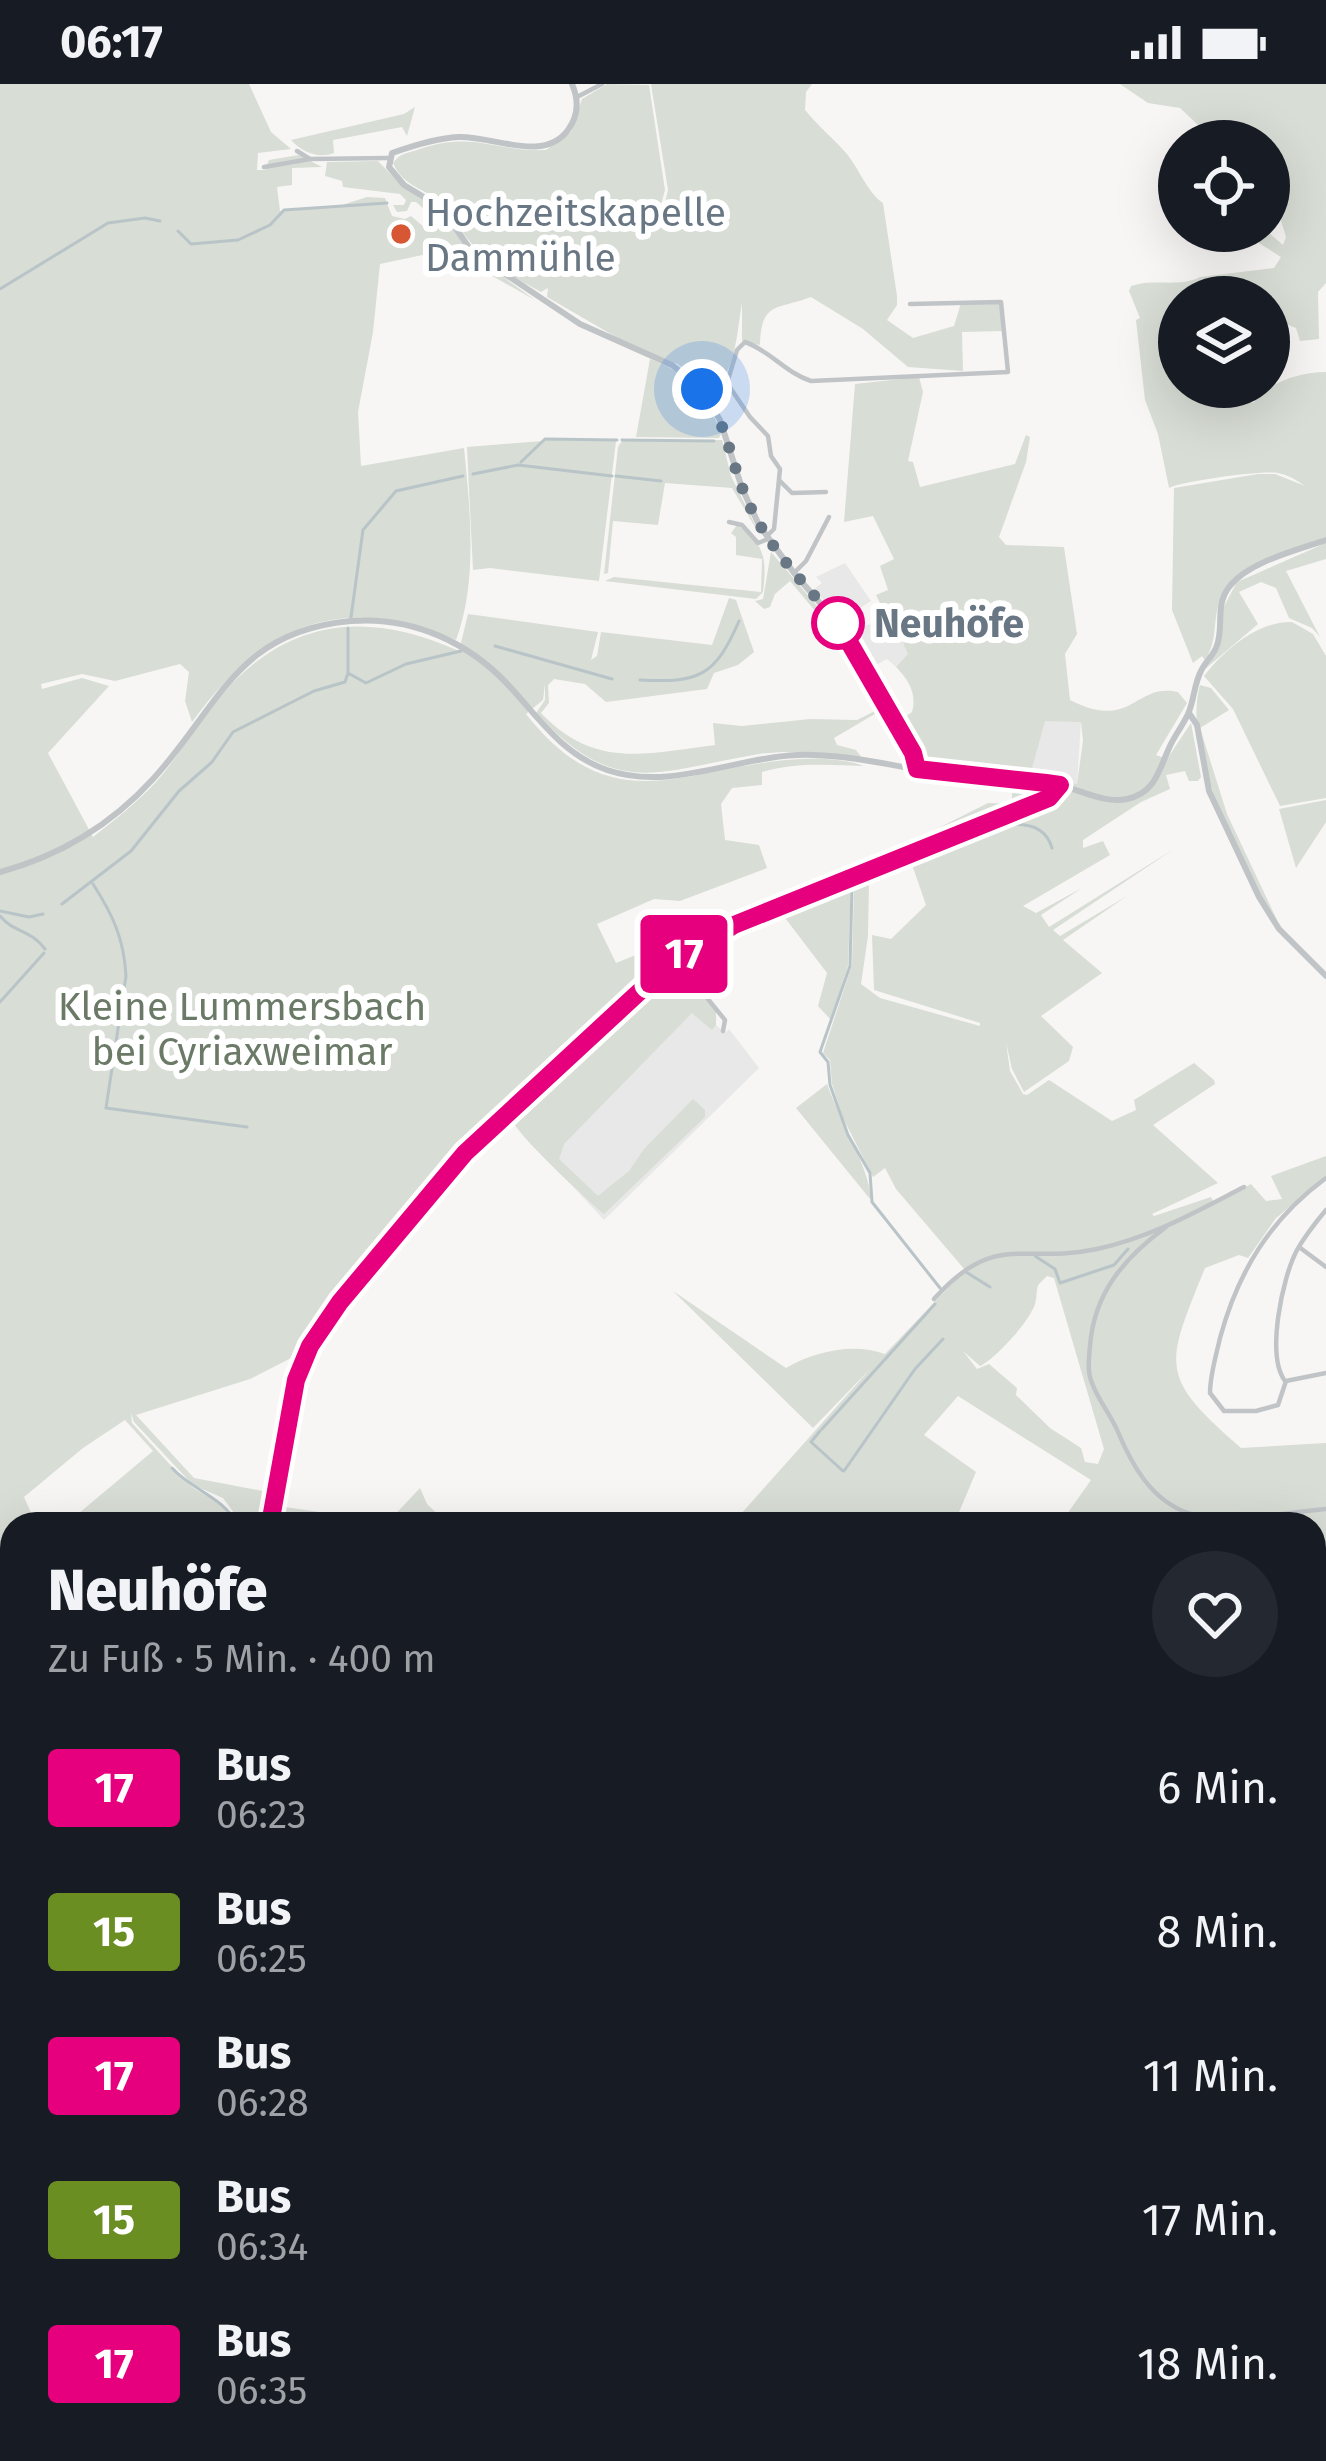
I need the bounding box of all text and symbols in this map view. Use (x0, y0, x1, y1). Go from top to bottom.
text: 06:17 (60, 15, 163, 69)
map controls (1158, 120, 1290, 408)
button: locate (1158, 120, 1290, 252)
place label: Hochzeitskapelle Dammühle (425, 190, 726, 281)
marker: Hochzeitskapelle Dammühle (388, 221, 414, 247)
button: layers (1158, 276, 1290, 408)
your location (672, 359, 732, 419)
marker: Neuhöfe (813, 598, 863, 648)
place label: Neuhöfe (874, 601, 1024, 647)
line badge: 17 (630, 915, 738, 993)
text: 17 (664, 929, 704, 979)
park label: Kleine Lummersbach bei Cyriaxweimar (58, 984, 426, 1075)
button: heart (1152, 1551, 1278, 1677)
text: Neuhöfe (48, 1557, 267, 1625)
text: Zu Fuß · 5 Min. · 400 m (48, 1636, 436, 1682)
text: Bus (216, 1738, 291, 1792)
text: 6 Min. (1157, 1761, 1278, 1815)
text: 17 (94, 1763, 134, 1813)
text: 06:23 (216, 1792, 306, 1838)
text: Bus (216, 1882, 291, 1936)
text: 8 Min. (1156, 1905, 1278, 1959)
text: 15 (93, 1907, 135, 1957)
text: 06:25 (216, 1936, 307, 1982)
text: Bus (216, 2026, 291, 2080)
text: 11 Min. (1143, 2049, 1278, 2103)
text: 17 (94, 2051, 134, 2101)
text: 06:28 (216, 2080, 309, 2126)
text: Bus (216, 2170, 291, 2224)
text: 17 Min. (1142, 2193, 1278, 2247)
text: 15 (93, 2195, 135, 2245)
text: 06:34 (216, 2224, 308, 2270)
text: Bus (216, 2314, 291, 2368)
text: 18 Min. (1137, 2337, 1278, 2391)
text: 17 (94, 2339, 134, 2389)
text: 06:35 (216, 2368, 307, 2414)

